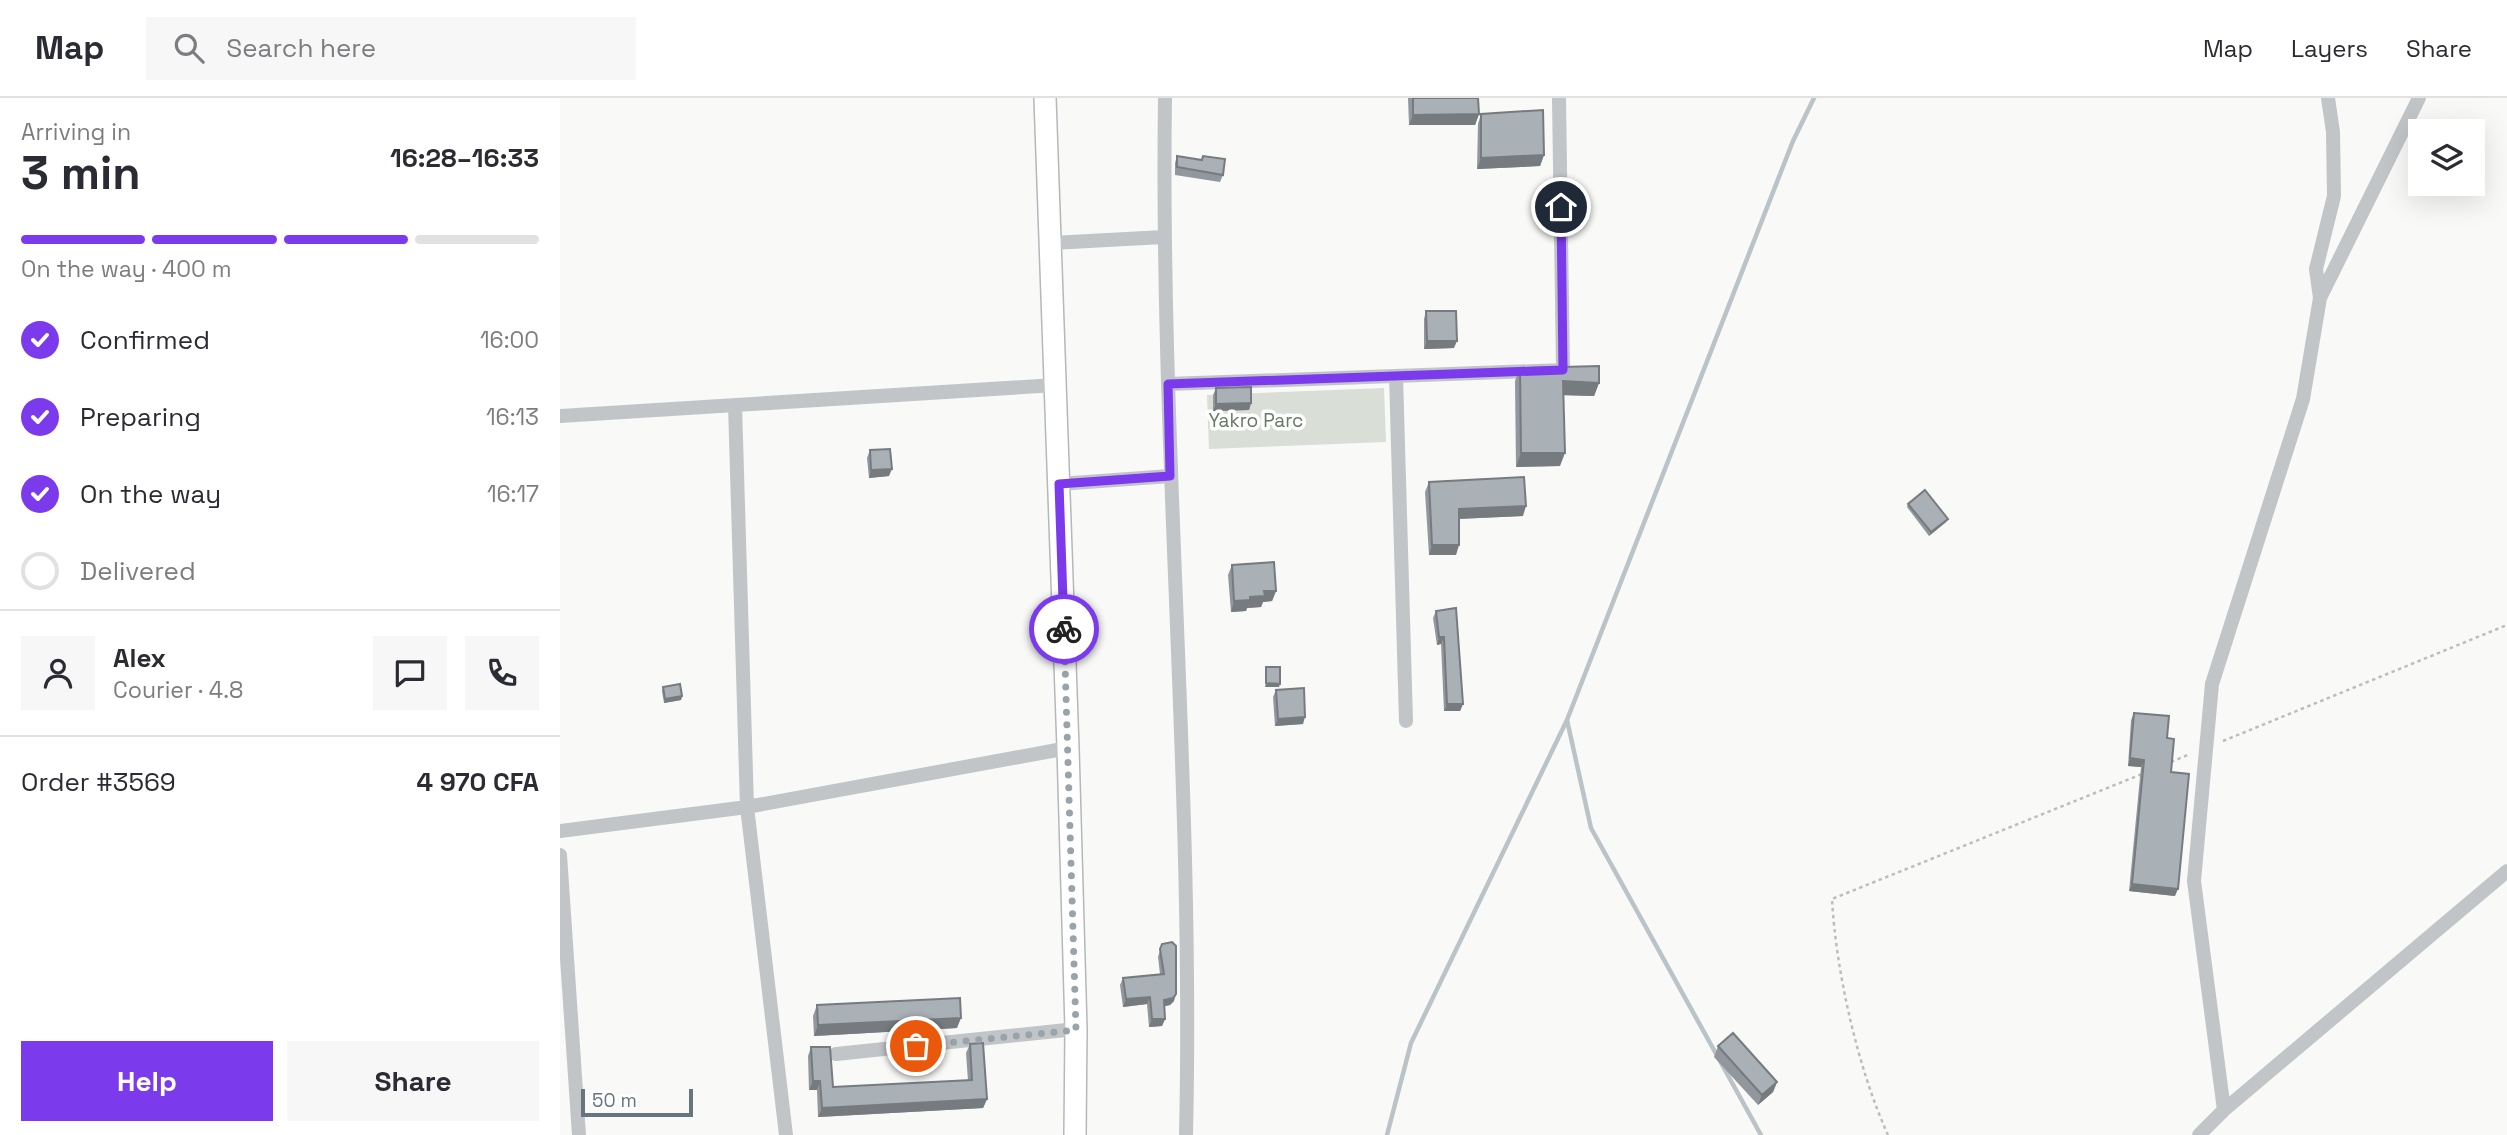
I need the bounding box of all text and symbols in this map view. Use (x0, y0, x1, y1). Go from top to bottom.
search box (146, 17, 636, 80)
text: Map (35, 27, 104, 69)
icon: search (170, 29, 208, 67)
text: Search here (226, 31, 376, 65)
text: Map (2203, 33, 2253, 64)
text: Layers (2291, 33, 2368, 64)
text: Share (2406, 33, 2472, 64)
text: Arriving in (21, 117, 131, 147)
map controls (2408, 119, 2485, 196)
button: layers (2408, 119, 2485, 196)
text: 16:28–16:33 (390, 141, 539, 175)
text: 3 min (21, 144, 141, 202)
pin (1531, 177, 1591, 237)
icon: home (1542, 188, 1580, 226)
text: On the way · 400 m (21, 254, 232, 284)
icon: check (21, 321, 59, 359)
text: Confirmed (80, 323, 210, 357)
text: 16:00 (480, 325, 539, 355)
icon: check (21, 398, 59, 436)
text: Preparing (80, 400, 201, 434)
text: 16:13 (486, 402, 539, 432)
park label: Yakro Parc (1209, 408, 1303, 433)
icon: check (21, 475, 59, 513)
text: On the way (80, 477, 221, 511)
text: 16:17 (487, 479, 539, 509)
text: Delivered (80, 554, 196, 588)
courier (1029, 594, 1099, 664)
icon: bike (1045, 610, 1083, 648)
button: person (21, 636, 95, 710)
button: chat (373, 636, 447, 710)
button: phone (465, 636, 539, 710)
text: Alex (113, 641, 166, 675)
text: Courier · 4.8 (113, 675, 243, 705)
text: Order #3569 (21, 765, 176, 799)
text: 4 970 CFA (417, 765, 539, 799)
pin (886, 1016, 946, 1076)
icon: bag (897, 1027, 935, 1065)
button: Help (21, 1041, 273, 1121)
button: Share (287, 1041, 539, 1121)
scale bar (581, 1086, 693, 1118)
text: 50 m (592, 1088, 637, 1113)

